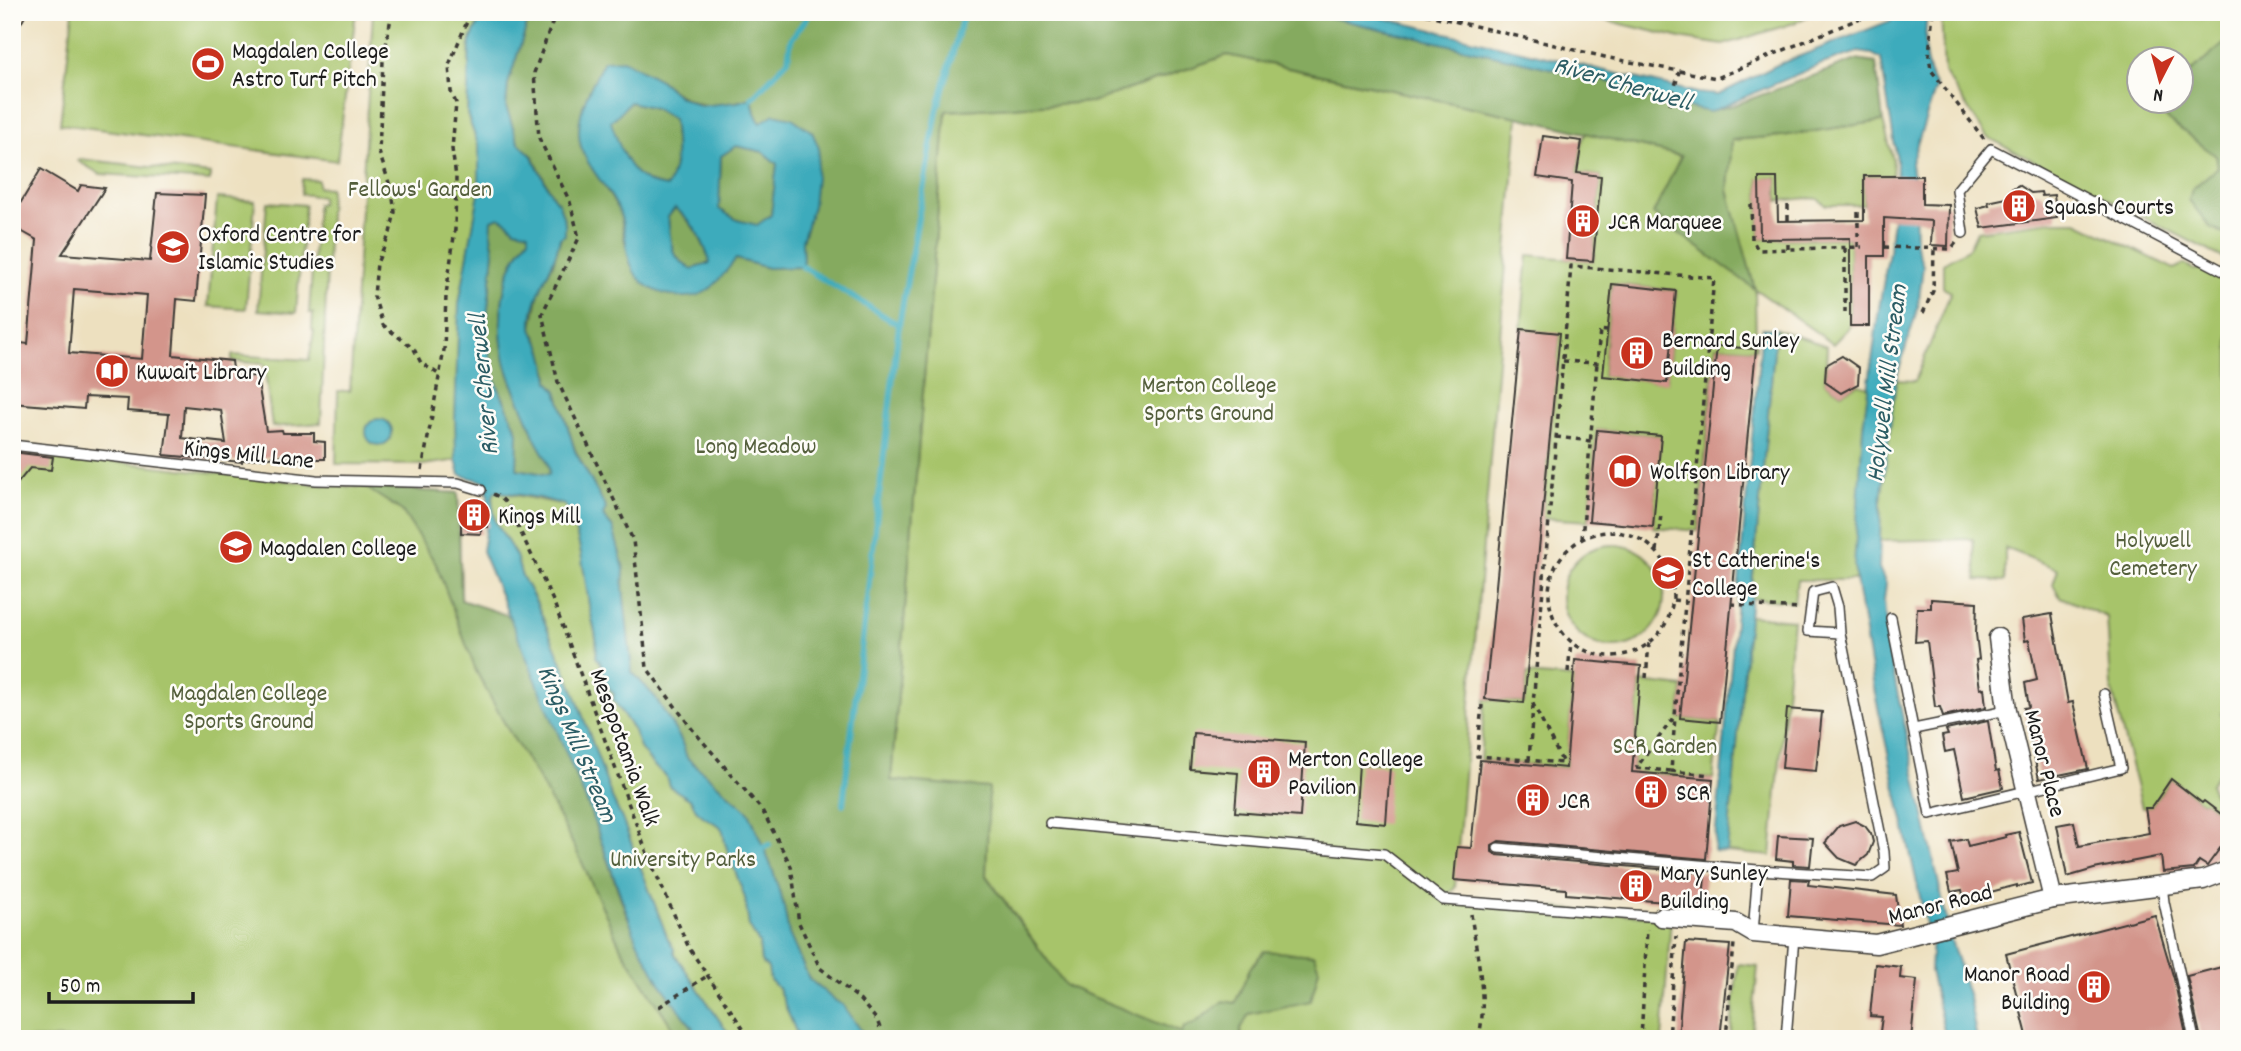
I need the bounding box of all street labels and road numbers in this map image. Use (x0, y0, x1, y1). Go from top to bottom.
street label: Kings Mill Lane (182, 432, 315, 480)
street label: Mesopotamia Walk (579, 664, 667, 832)
street label: Manor Place (2013, 706, 2073, 821)
street label: Manor Road (1885, 877, 1996, 935)

